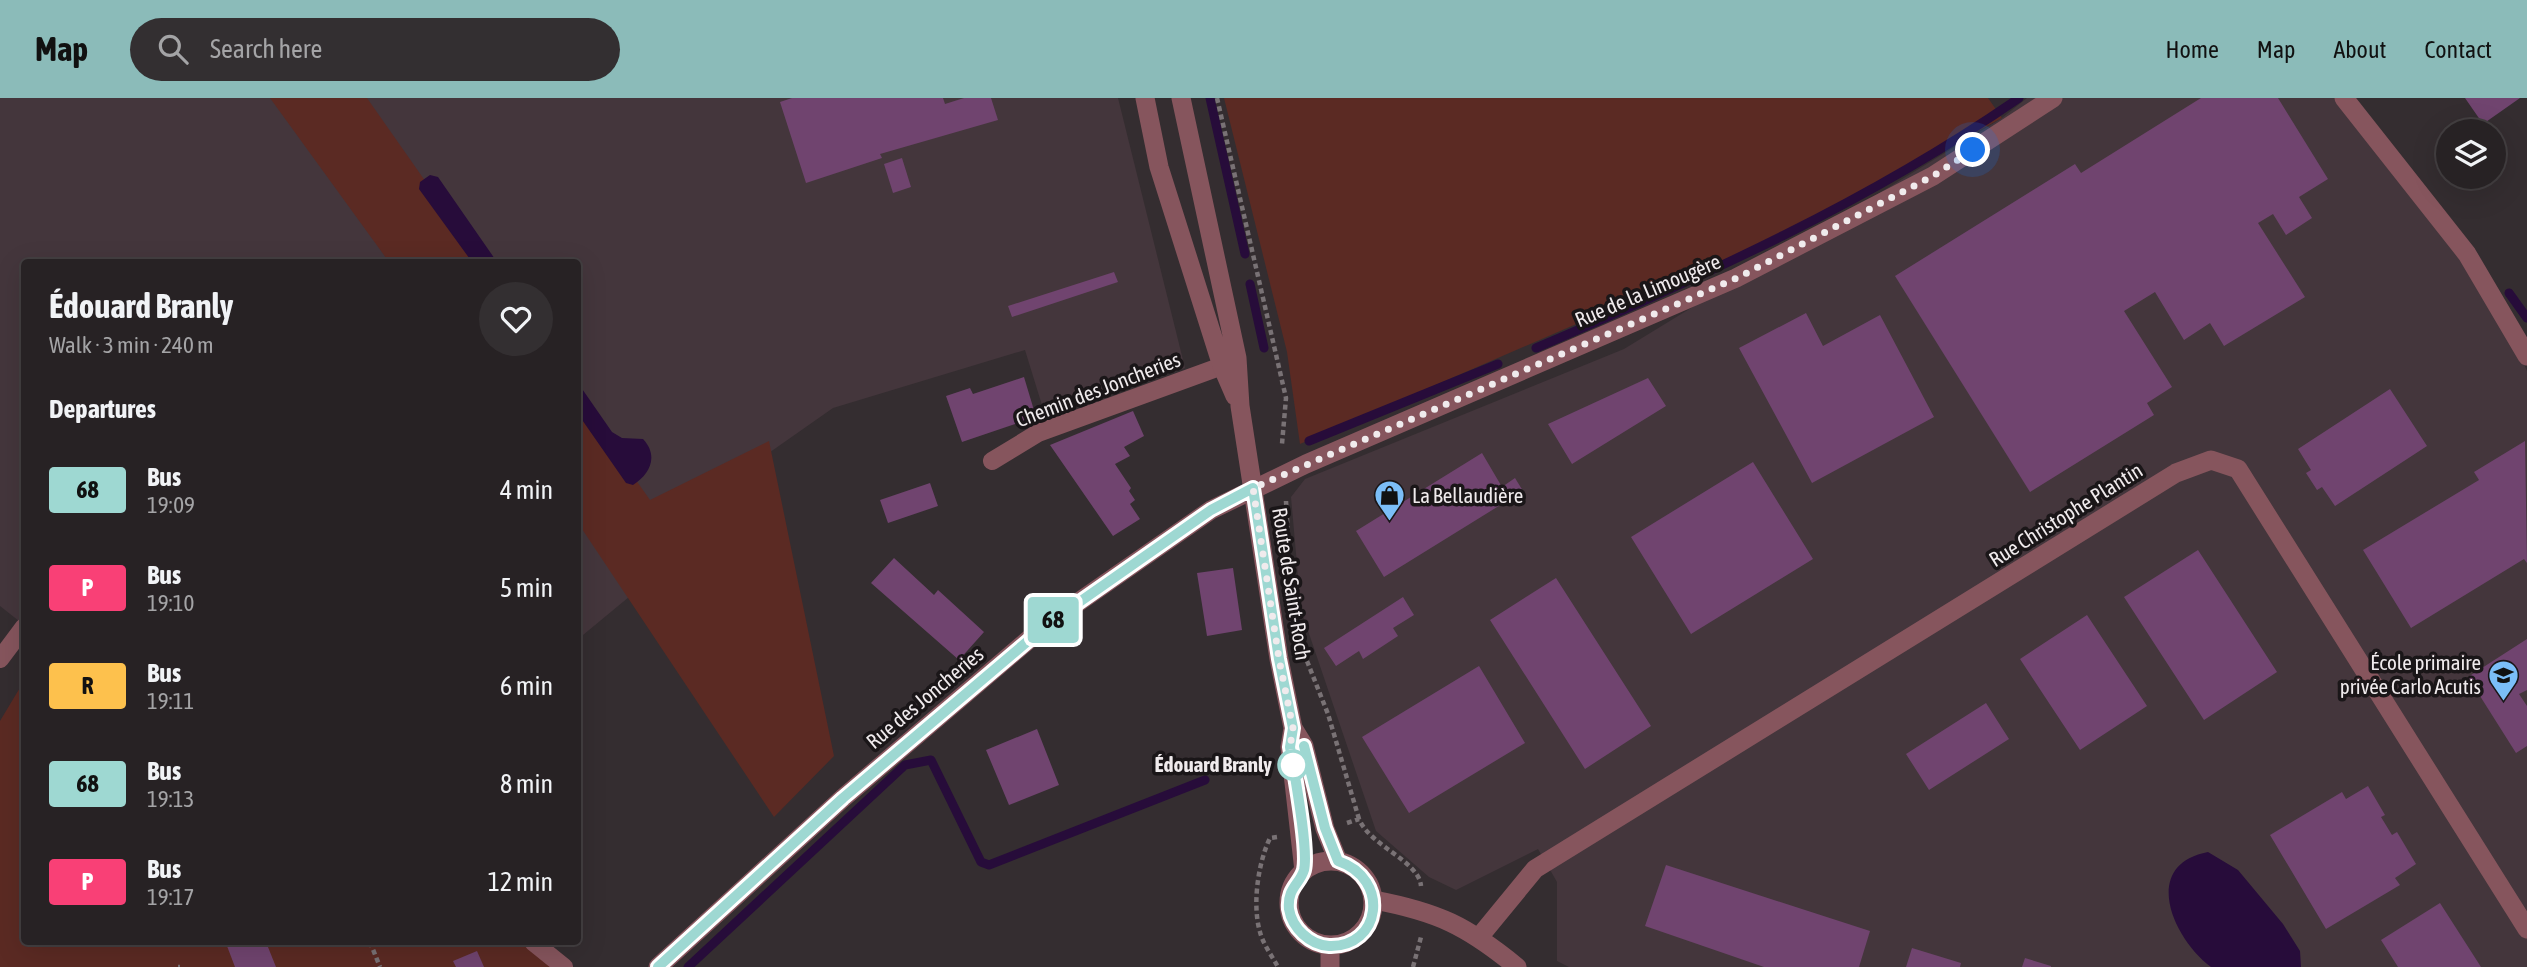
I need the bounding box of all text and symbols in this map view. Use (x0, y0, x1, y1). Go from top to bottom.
search box (130, 18, 620, 81)
text: Map (35, 30, 88, 68)
icon: search (154, 30, 192, 68)
text: Search here (210, 34, 322, 64)
text: Home (2165, 36, 2219, 63)
text: Map (2257, 36, 2295, 63)
text: About (2333, 36, 2386, 63)
text: Contact (2424, 36, 2492, 63)
map controls (2436, 119, 2506, 189)
button: layers (2436, 119, 2506, 189)
your location (1955, 132, 1990, 167)
street label: Rue de la Limougère (1571, 249, 1724, 332)
button: heart (479, 282, 553, 356)
text: Édouard Branly (49, 287, 233, 325)
text: Walk · 3 min · 240 m (49, 332, 213, 358)
street label: Chemin des Joncheries (1012, 347, 1183, 431)
text: Departures (49, 394, 156, 424)
street label: Rue Christophe Plantin (1984, 457, 2147, 571)
text: Bus (147, 462, 181, 492)
text: 4 min (500, 475, 553, 505)
text: 68 (76, 476, 99, 503)
shop icon: La Bellaudière (1372, 479, 1406, 523)
place label: La Bellaudière (1412, 483, 1523, 507)
text: 19:09 (147, 492, 195, 518)
street label: Route de Saint-Roch (1268, 506, 1316, 662)
text: Bus (147, 560, 181, 590)
text: 5 min (500, 573, 553, 603)
text: P (82, 574, 93, 601)
text: 19:10 (147, 590, 194, 616)
line badge: 68 (1021, 597, 1084, 643)
text: 68 (1042, 606, 1064, 633)
street label: Rue des Joncheries (861, 641, 988, 753)
place label: École primaire privée Carlo Acutis (2340, 650, 2481, 698)
text: Bus (147, 658, 181, 688)
school or university icon: École primaire privée Carlo Acutis (2487, 658, 2521, 702)
text: 6 min (500, 671, 553, 701)
text: R (82, 672, 94, 699)
text: 19:11 (147, 688, 194, 714)
marker: Édouard Branly (1278, 750, 1308, 780)
place label: Édouard Branly (1155, 752, 1272, 776)
text: Bus (147, 756, 181, 786)
text: 8 min (500, 769, 553, 799)
text: 68 (76, 770, 99, 797)
text: 19:13 (147, 786, 194, 812)
text: Bus (147, 854, 181, 884)
text: 12 min (488, 867, 553, 897)
text: P (82, 868, 93, 895)
text: 19:17 (147, 884, 194, 910)

